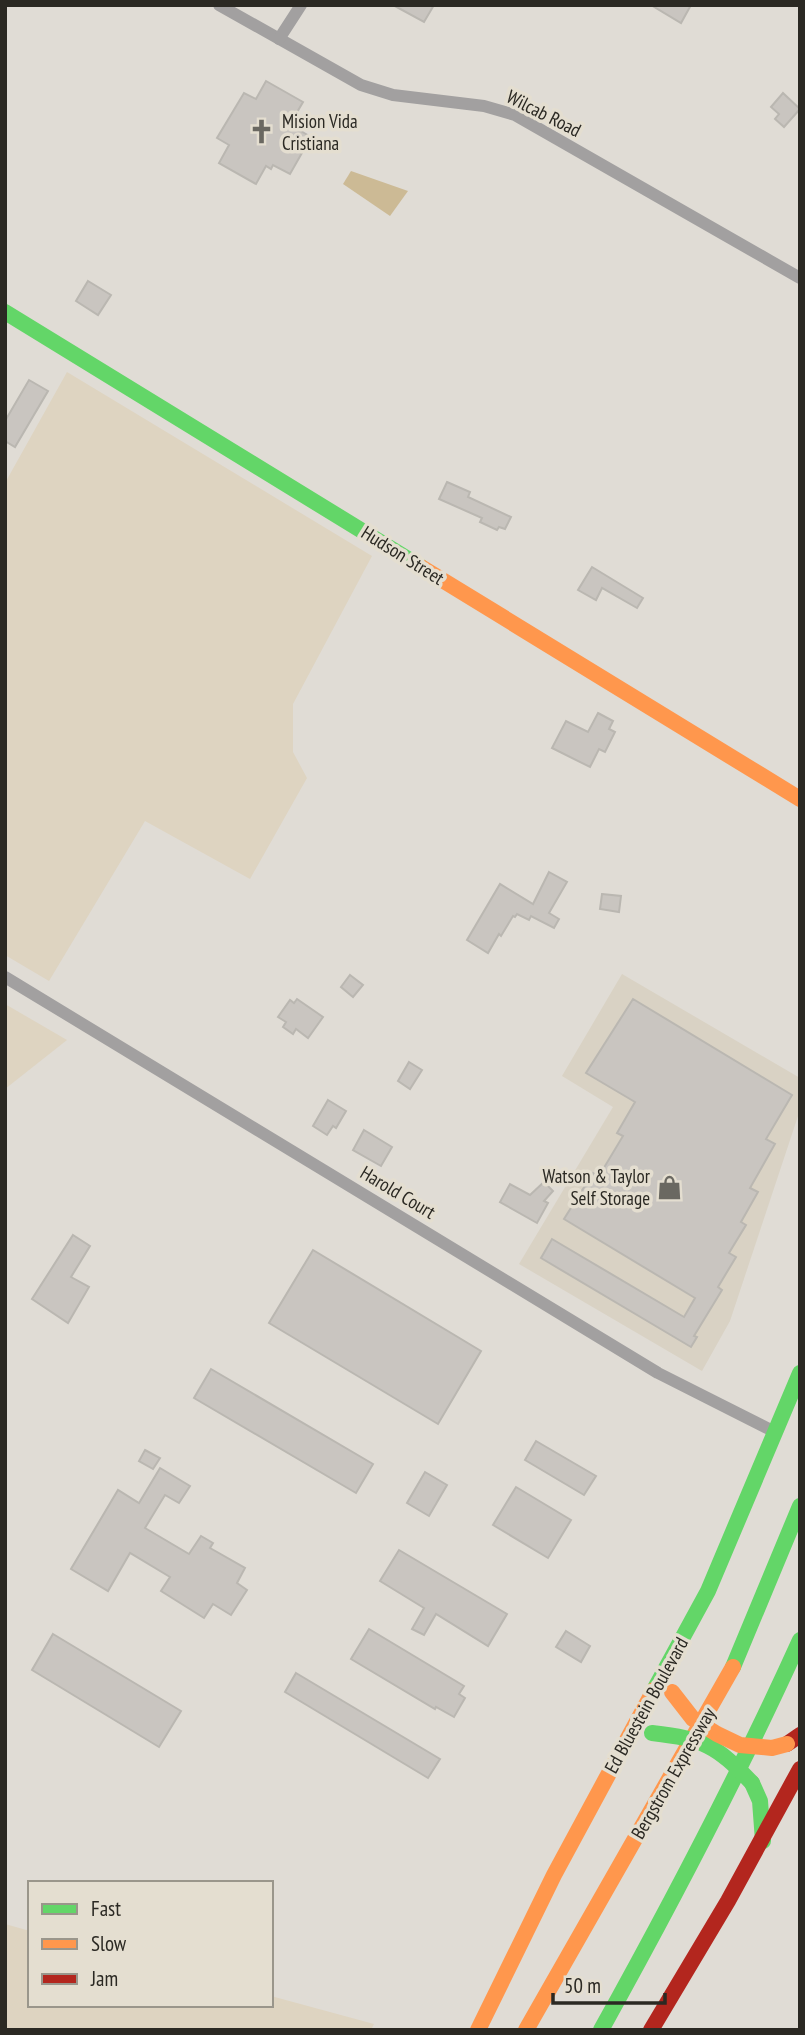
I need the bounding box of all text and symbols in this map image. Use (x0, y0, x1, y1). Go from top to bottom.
street label: Wilcab Road (503, 84, 585, 142)
place label: Mision Vida Cristiana (282, 109, 358, 155)
church icon: Mision Vida Cristiana (248, 118, 276, 146)
street label: Hudson Street (357, 520, 449, 590)
street label: Harold Court (356, 1160, 441, 1224)
place label: Watson & Taylor Self Storage (543, 1164, 651, 1210)
shop icon: Watson & Taylor Self Storage (656, 1173, 684, 1201)
street label: Ed Bluestein Boulevard (599, 1633, 693, 1777)
street label: Bergstrom Expressway (626, 1702, 721, 1843)
legend (28, 1881, 273, 2007)
text: Fast (91, 1895, 121, 1922)
text: Slow (91, 1930, 127, 1957)
scale bar (553, 1962, 665, 2006)
text: Jam (90, 1965, 118, 1992)
text: 50 m (564, 1972, 601, 1999)

